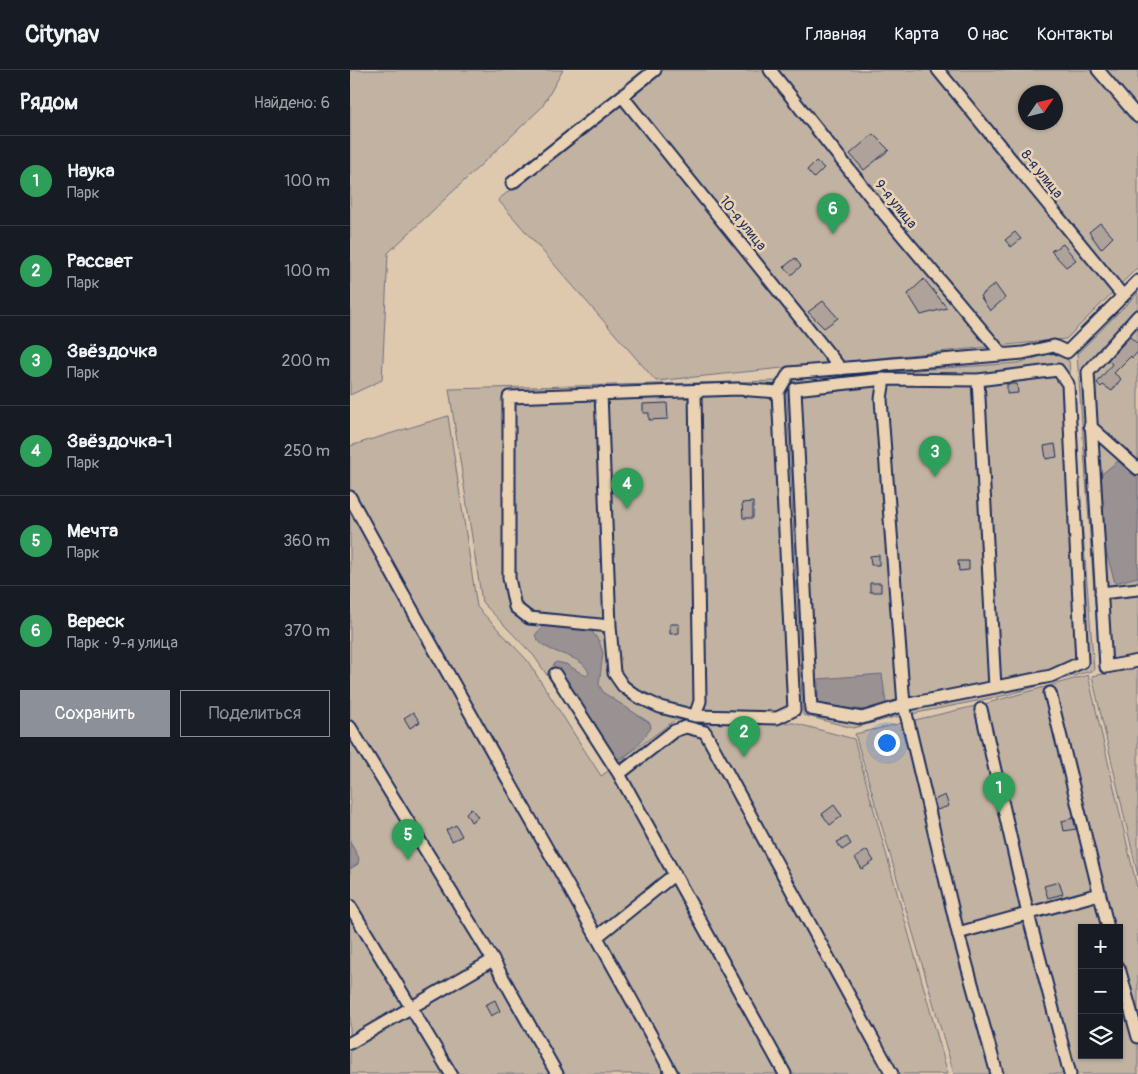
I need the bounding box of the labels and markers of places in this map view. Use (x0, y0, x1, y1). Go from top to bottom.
pin: 6 (817, 193, 849, 234)
pin: 3 (919, 436, 951, 477)
pin: 4 (611, 468, 643, 509)
pin: 2 (728, 716, 760, 757)
pin: 1 (983, 772, 1015, 813)
pin: 5 (392, 819, 424, 860)

